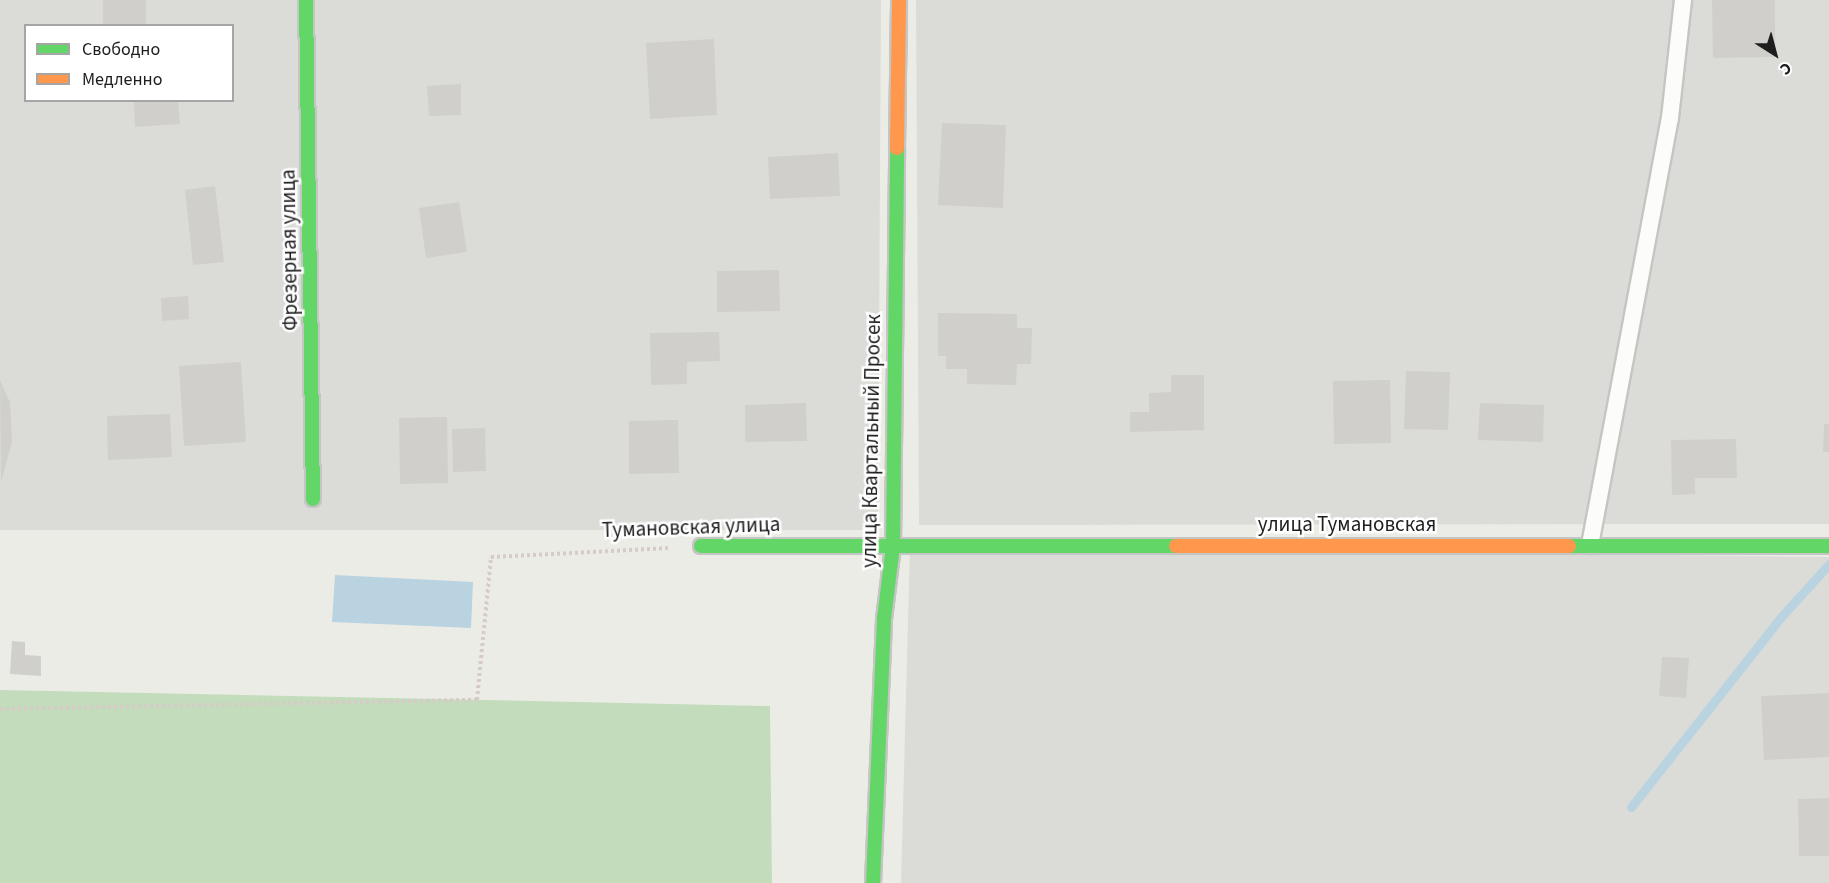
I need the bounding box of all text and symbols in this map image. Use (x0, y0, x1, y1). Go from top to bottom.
legend (24, 24, 234, 102)
north arrow (1745, 24, 1805, 84)
text: Свободно (82, 37, 160, 62)
text: С (1775, 57, 1796, 80)
text: Медленно (82, 67, 162, 92)
street label: Фрезерная улица (275, 169, 303, 331)
street label: улица Квартальный Просек (856, 314, 886, 568)
street label: Тумановская улица (601, 511, 781, 543)
street label: улица Тумановская (1258, 511, 1436, 537)

